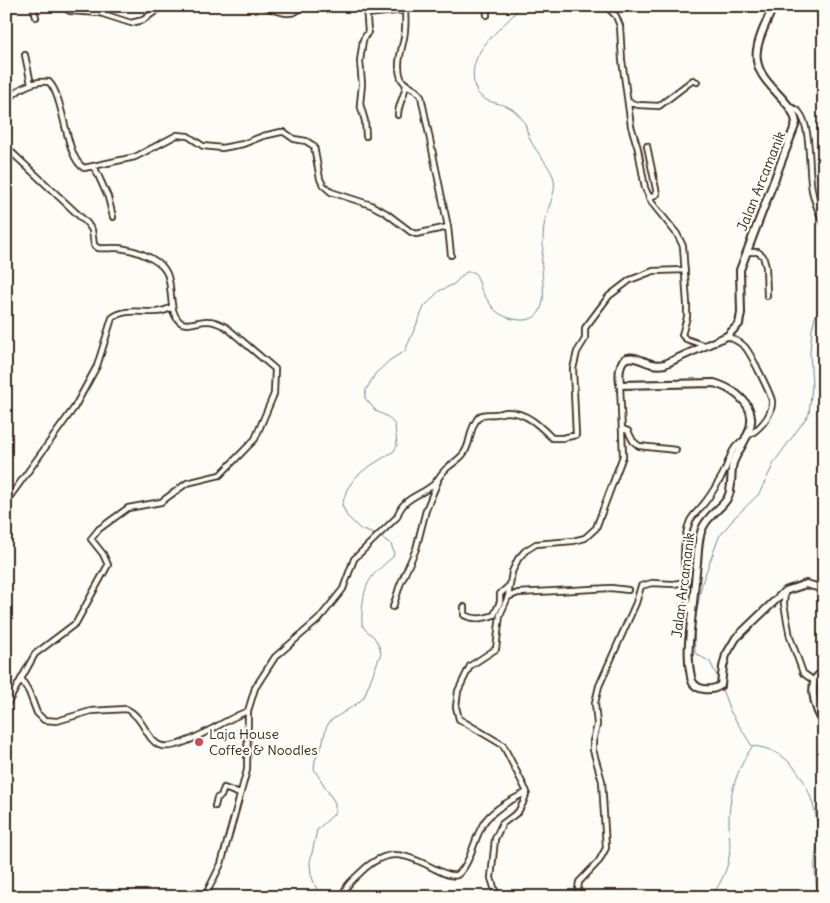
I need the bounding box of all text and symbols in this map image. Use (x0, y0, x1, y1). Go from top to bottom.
street label: Jalan Arcamanik (733, 129, 789, 233)
street label: Jalan Arcamanik (668, 531, 698, 639)
place label: Laja House Coffee & Noodles (209, 725, 318, 759)
marker: Laja House Coffee & Noodles (193, 736, 205, 748)

